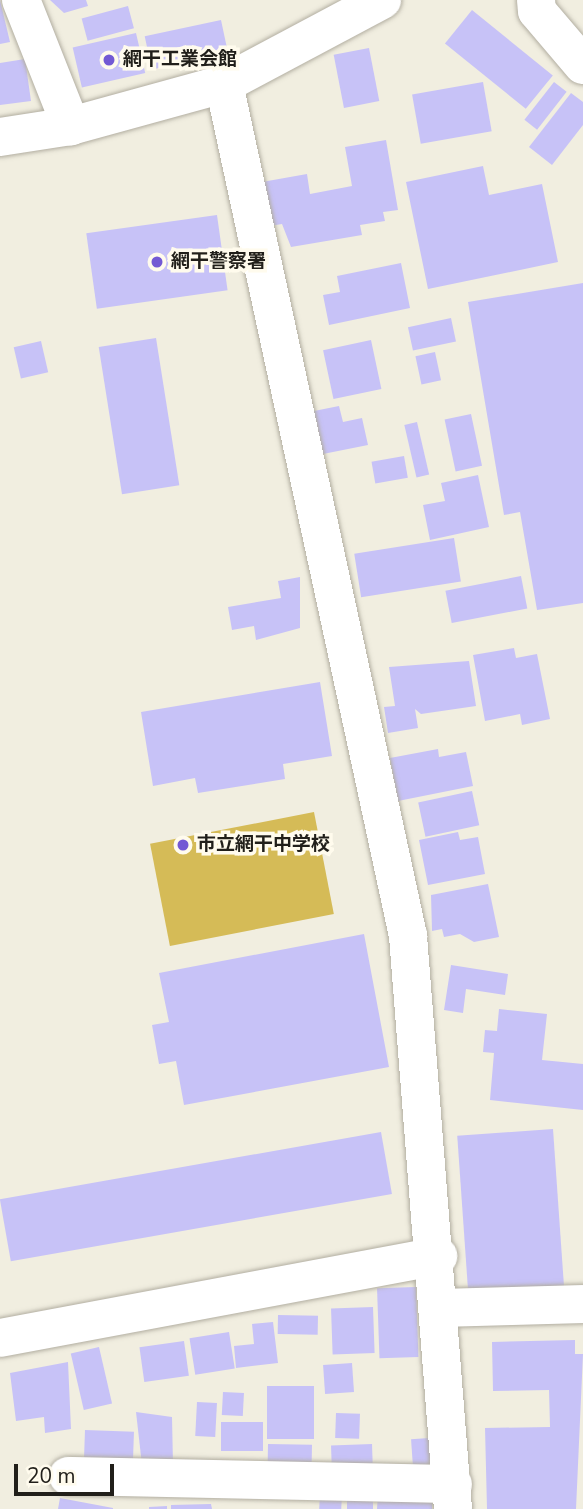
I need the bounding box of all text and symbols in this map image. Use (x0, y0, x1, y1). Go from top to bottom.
place label: 網干工業会館 (123, 49, 237, 71)
marker: 網干工業会館 (101, 52, 117, 68)
place label: 網干警察署 (171, 251, 266, 273)
marker: 網干警察署 (149, 254, 165, 270)
place label: 市立網干中学校 (197, 834, 330, 856)
marker: 市立網干中学校 (175, 837, 191, 853)
scale bar (18, 1450, 117, 1494)
text: 20 m (27, 1462, 76, 1490)

